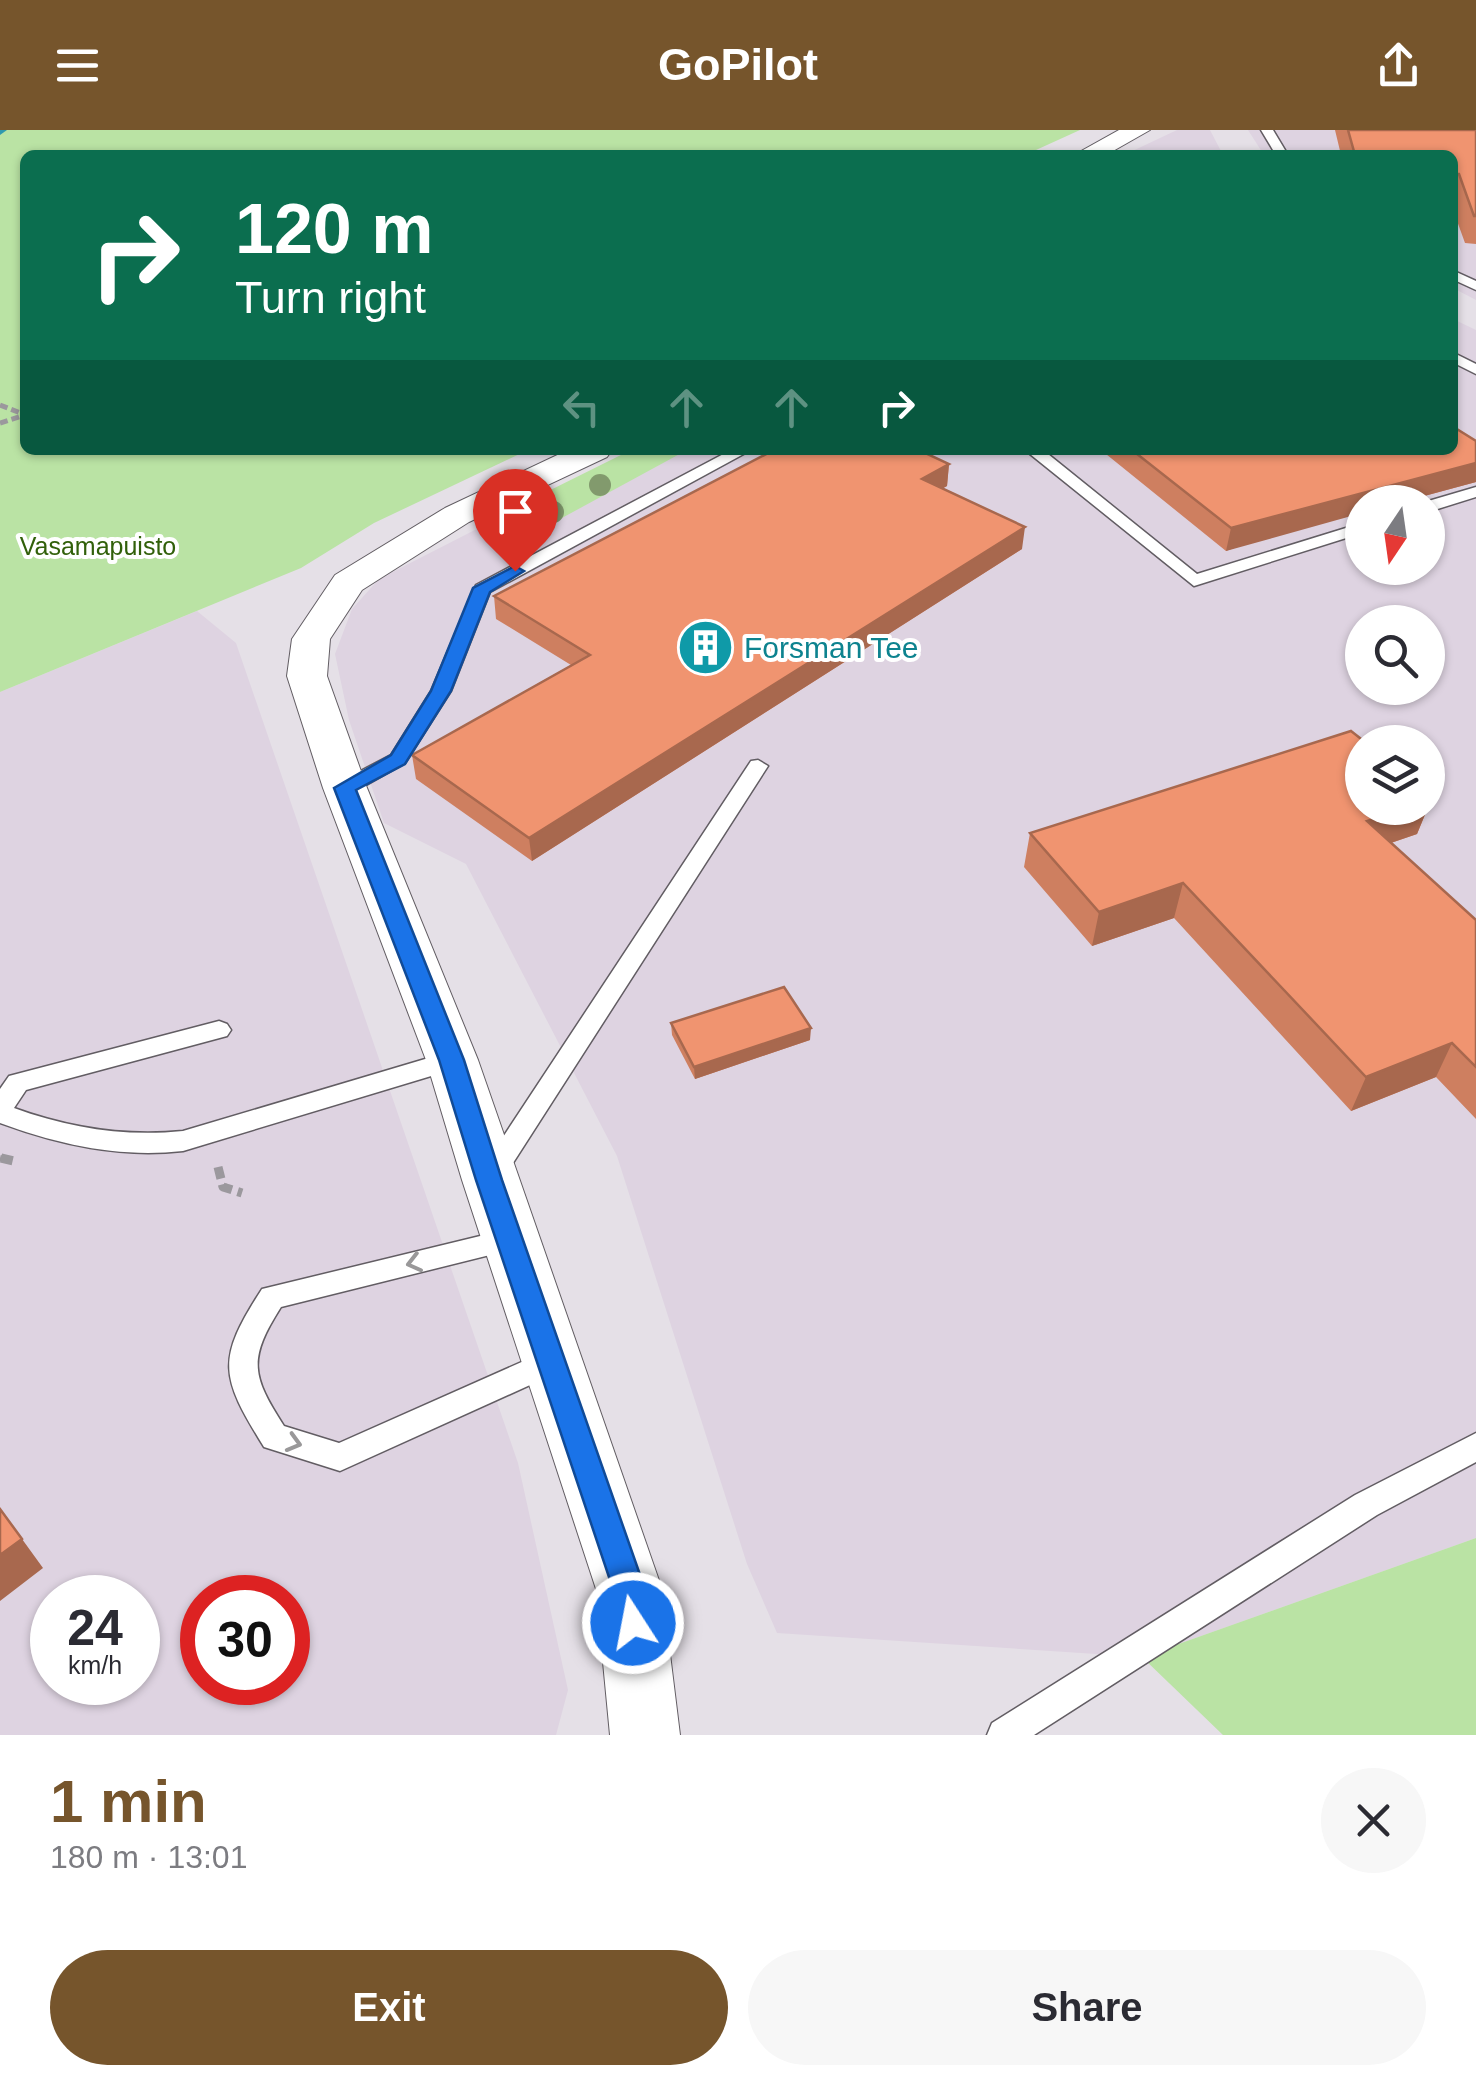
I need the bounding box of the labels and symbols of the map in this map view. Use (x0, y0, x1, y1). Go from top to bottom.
pin (473, 469, 558, 572)
north arrow (1345, 485, 1445, 585)
park label: Vasamapuisto (20, 532, 176, 560)
building icon: Forsman Tee (675, 618, 735, 678)
place label: Forsman Tee (744, 631, 919, 664)
one-way arrow (406, 1251, 423, 1272)
one-way arrow (285, 1431, 302, 1452)
position arrow (581, 1571, 685, 1675)
speed limit sign: 30 (180, 1575, 310, 1705)

